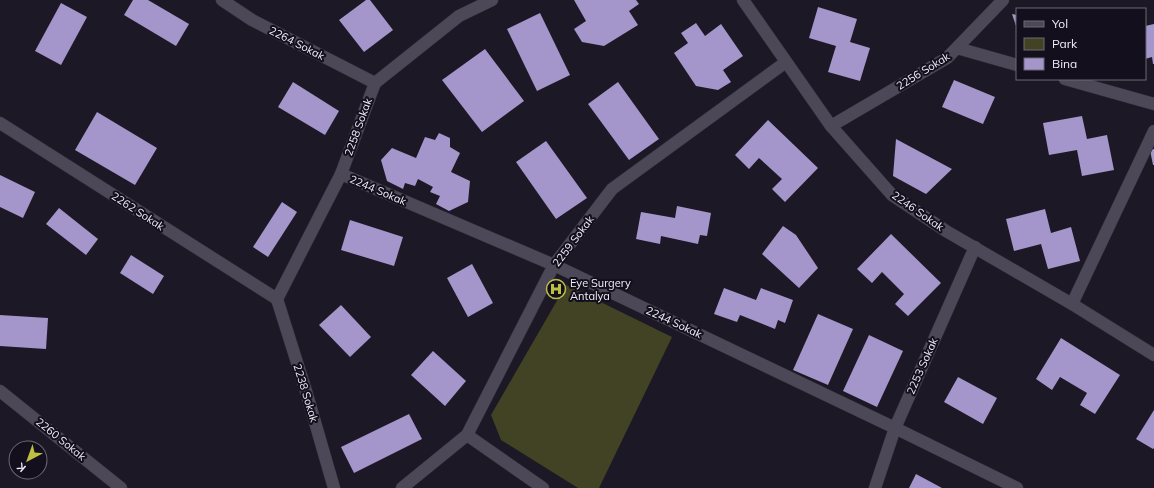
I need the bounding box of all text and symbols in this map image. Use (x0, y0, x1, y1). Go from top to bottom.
legend (1016, 8, 1146, 80)
text: Yol (1051, 16, 1068, 31)
street label: 2264 Sokak (267, 23, 327, 63)
text: Park (1052, 36, 1078, 51)
street label: 2256 Sokak (894, 49, 953, 93)
text: Bina (1052, 56, 1077, 71)
street label: 2258 Sokak (341, 96, 375, 158)
street label: 2244 Sokak (348, 172, 409, 208)
street label: 2246 Sokak (889, 188, 947, 234)
street label: 2262 Sokak (109, 189, 167, 233)
street label: 2259 Sokak (549, 212, 597, 269)
place label: Eye Surgery Antalya (570, 276, 631, 303)
hospital icon: Eye Surgery Antalya (545, 278, 567, 300)
street label: 2244 Sokak (644, 303, 705, 341)
street label: 2253 Sokak (903, 335, 941, 396)
street label: 2238 Sokak (290, 362, 322, 424)
street label: 2260 Sokak (33, 415, 89, 464)
north arrow (8, 440, 48, 480)
text: K (14, 459, 29, 475)

